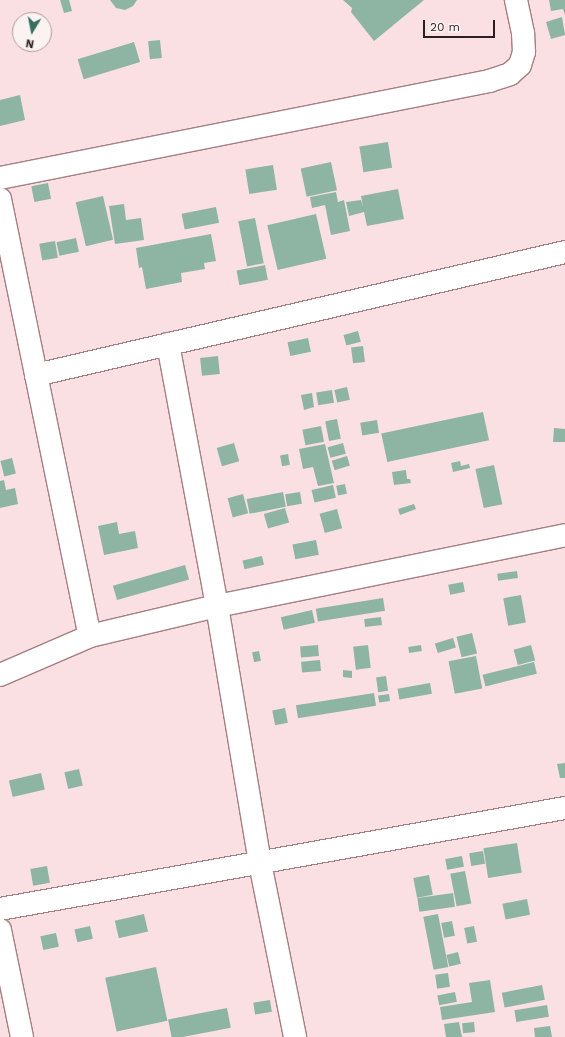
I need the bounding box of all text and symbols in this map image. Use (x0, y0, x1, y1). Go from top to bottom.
north arrow (12, 12, 52, 52)
scale bar (425, 12, 497, 38)
text: 20 m (430, 20, 460, 34)
text: N (25, 36, 35, 50)

